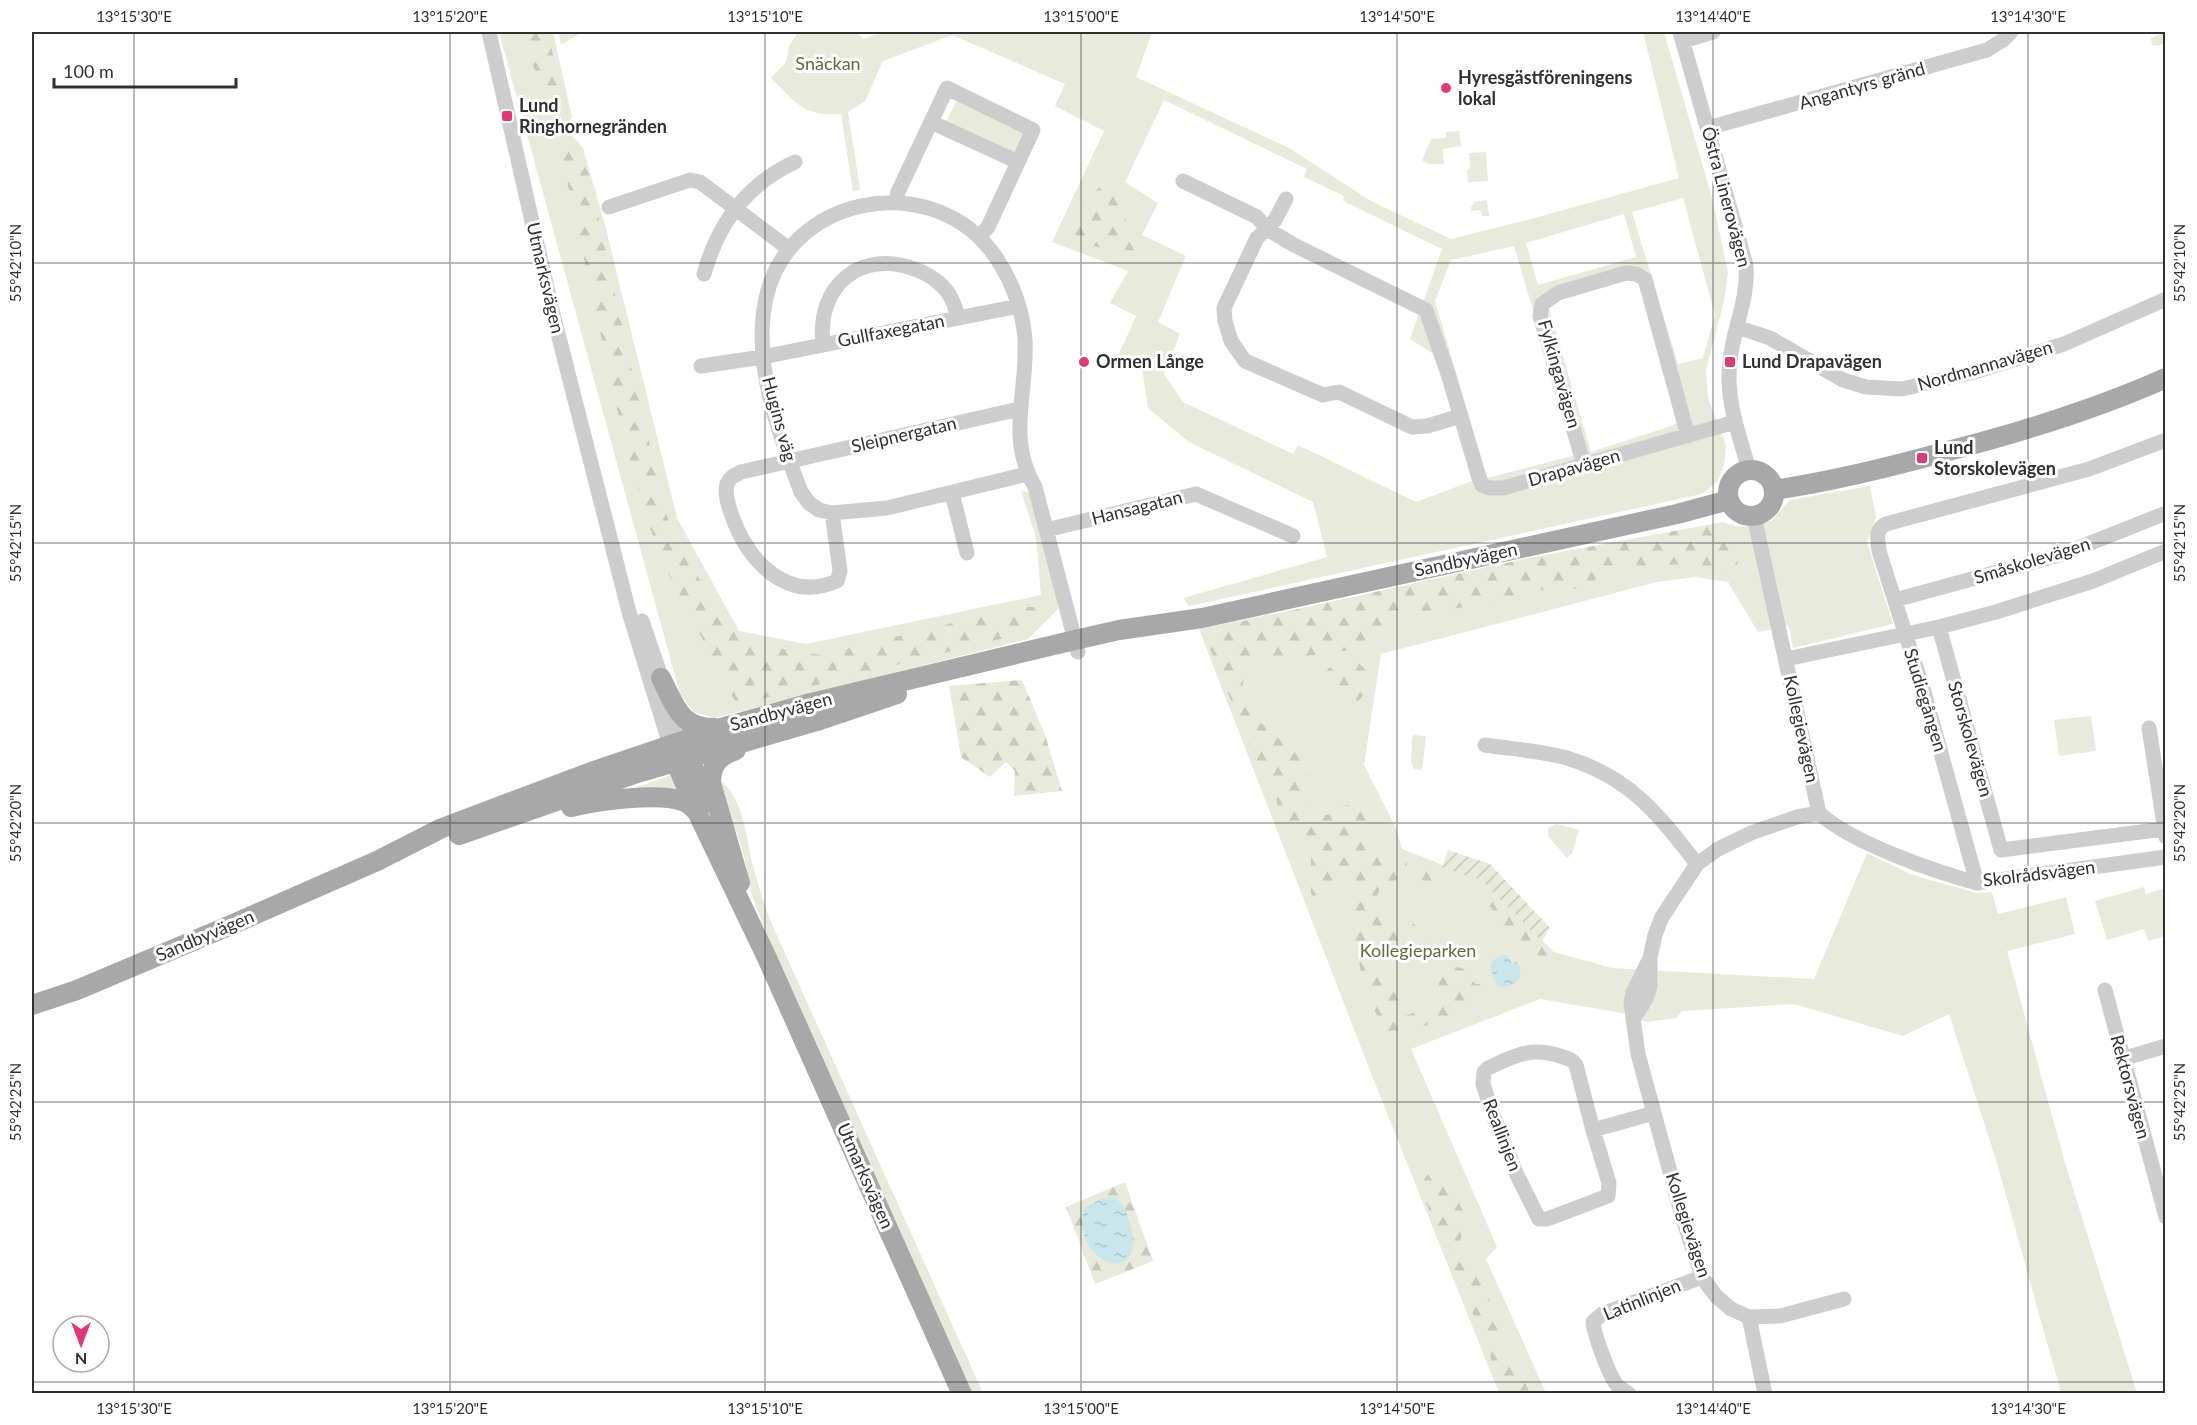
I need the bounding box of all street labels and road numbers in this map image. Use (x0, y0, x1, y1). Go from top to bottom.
street label: Angantyrs gränd (1796, 57, 1927, 114)
street label: Östra Linerovägen (1698, 124, 1756, 269)
street label: Utmarksvägen (523, 220, 569, 335)
street label: Gullfaxegatan (835, 309, 946, 351)
street label: Fylkingavägen (1534, 317, 1586, 431)
street label: Nordmannavägen (1915, 335, 2055, 395)
street label: Hugins väg (758, 374, 802, 463)
street label: Sleipnergatan (849, 411, 959, 457)
street label: Drapavägen (1525, 443, 1622, 491)
street label: Hansagatan (1089, 485, 1184, 529)
street label: Småskolevägen (1971, 532, 2092, 588)
street label: Sandbyvägen (1412, 537, 1519, 581)
street label: Studiegången (1900, 645, 1952, 754)
street label: Kollegievägen (1780, 673, 1824, 785)
street label: Storskolevägen (1944, 678, 1998, 799)
street label: Sandbyvägen (727, 687, 834, 735)
street label: Skolrådsvägen (1982, 855, 2096, 891)
street label: Sandbyvägen (152, 905, 257, 966)
street label: Rektorsvägen (2107, 1032, 2155, 1141)
street label: Reallinjen (1479, 1095, 1527, 1174)
street label: Utmarksvägen (833, 1119, 899, 1232)
street label: Kollegievägen (1662, 1169, 1716, 1280)
street label: Latinlinjen (1600, 1274, 1684, 1325)

